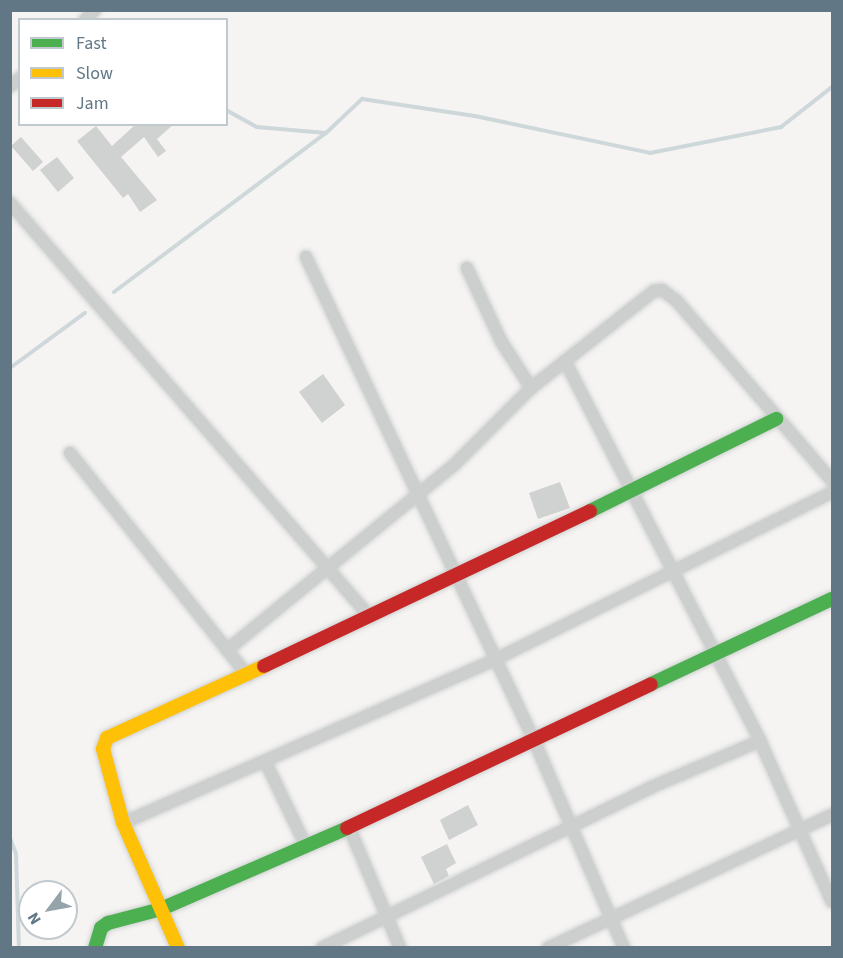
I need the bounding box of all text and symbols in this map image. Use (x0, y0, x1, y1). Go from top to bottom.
legend (18, 18, 228, 126)
text: Fast (76, 31, 107, 56)
text: Slow (76, 61, 113, 86)
text: Jam (76, 91, 109, 116)
north arrow (18, 880, 78, 940)
text: N (22, 908, 47, 929)

